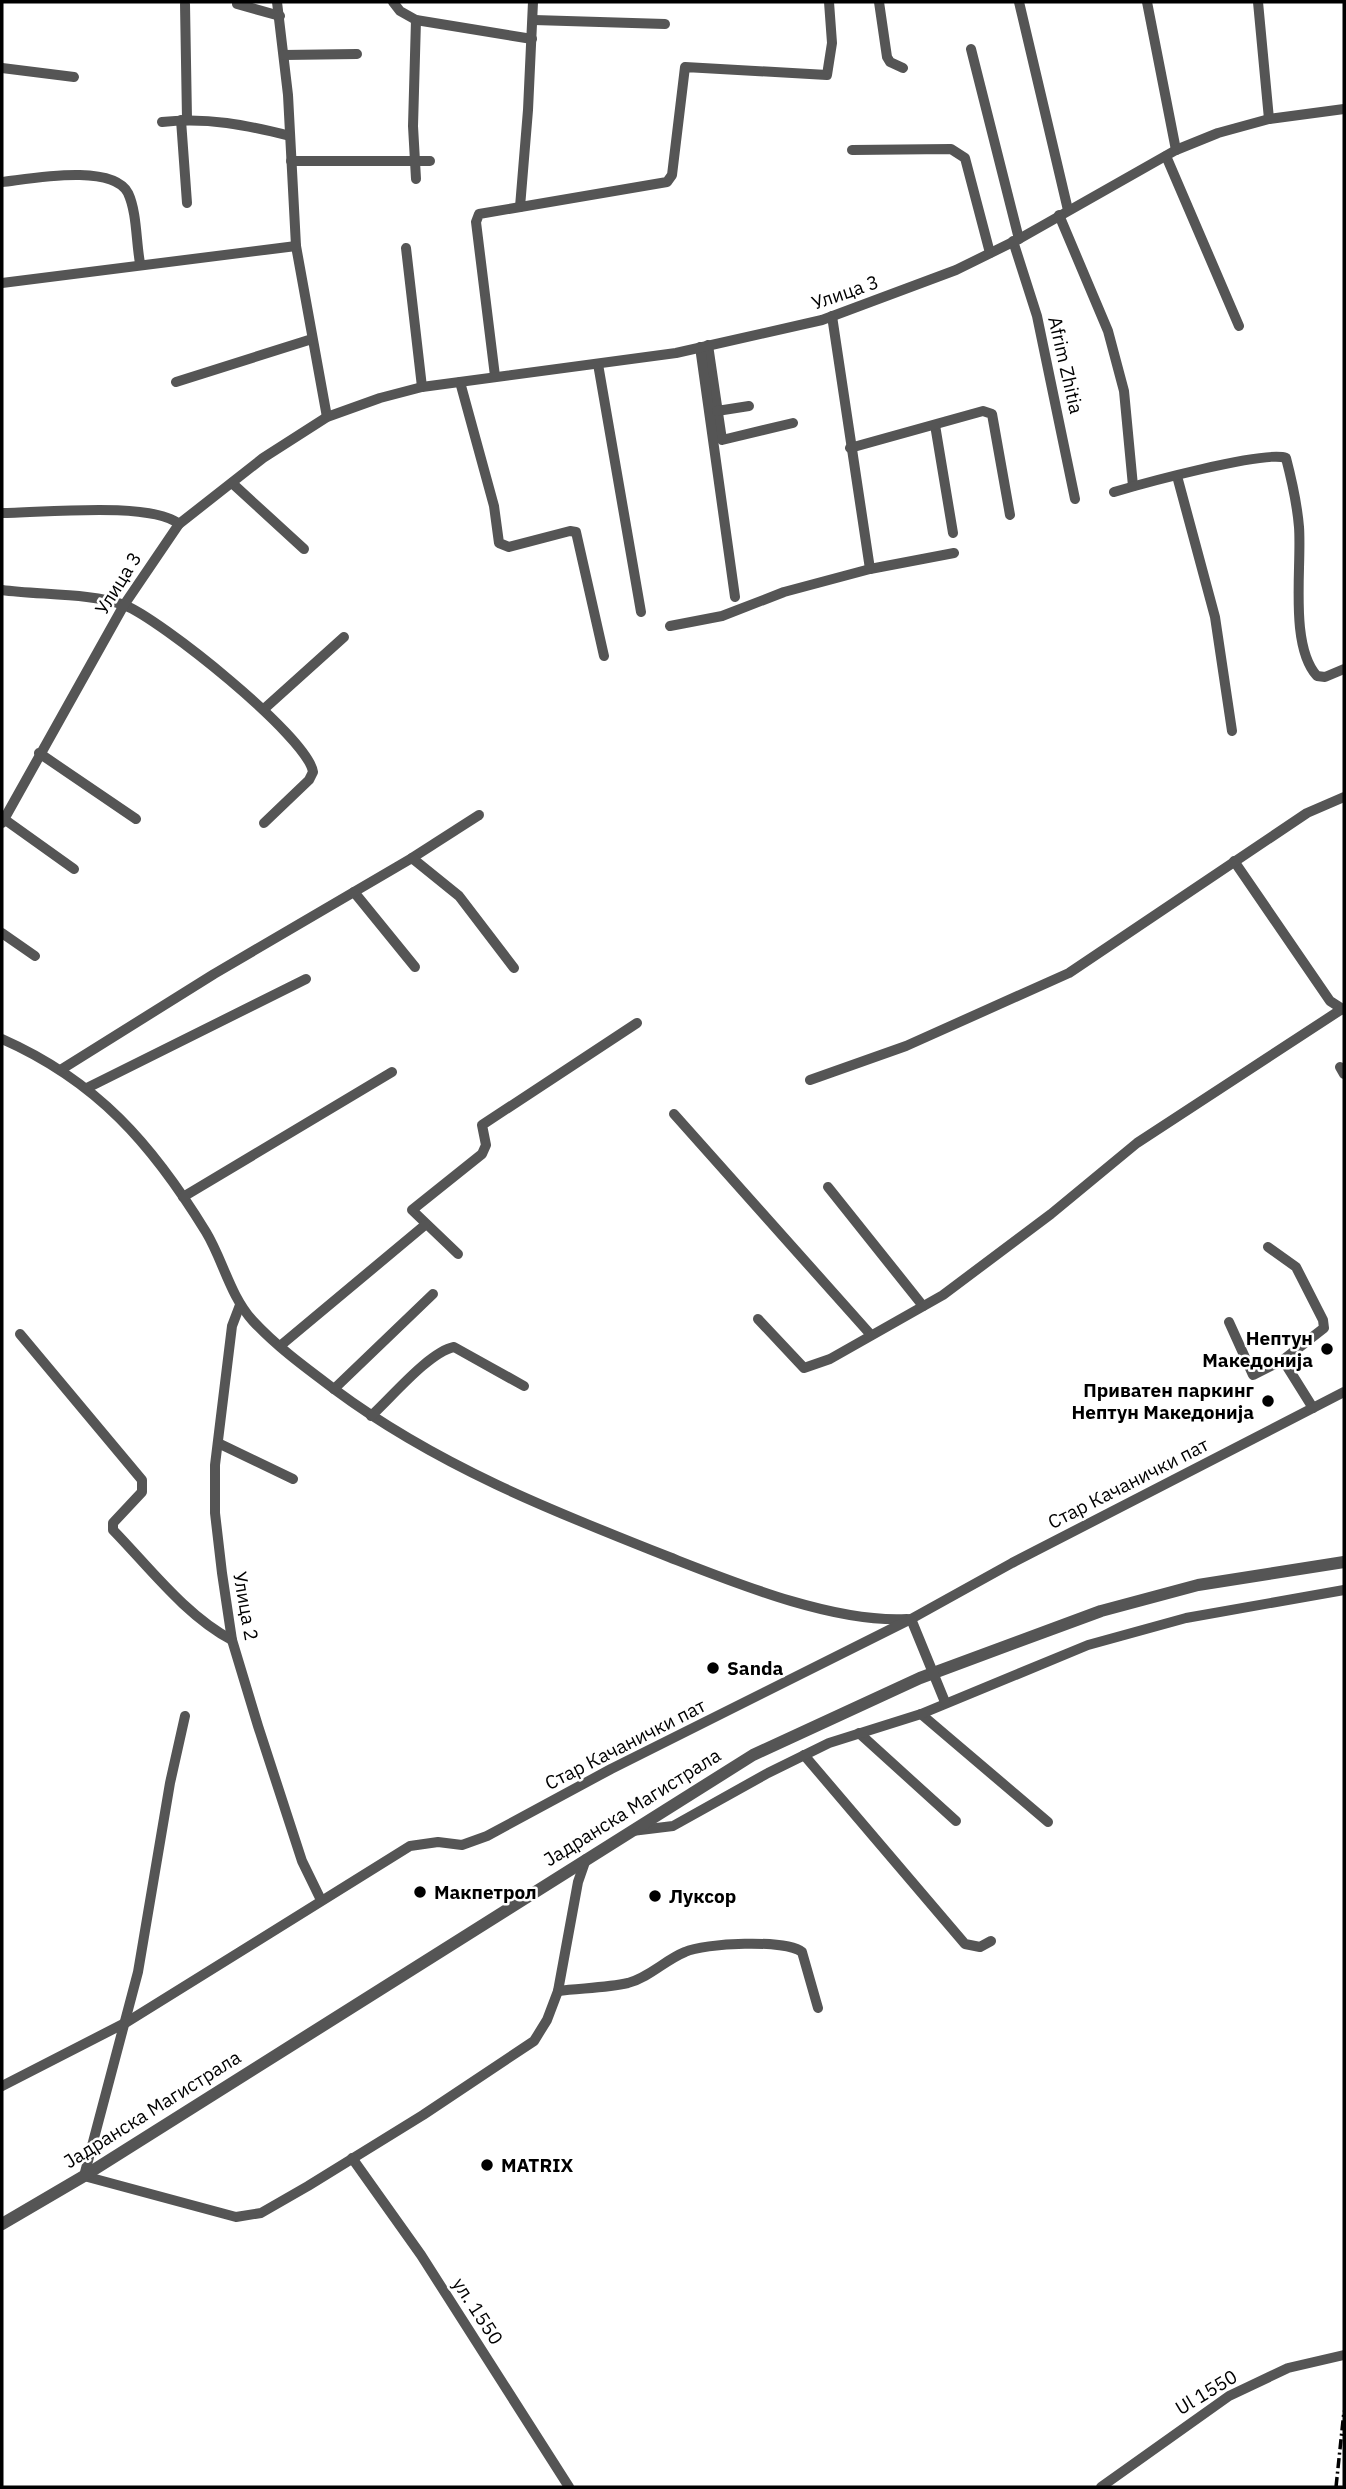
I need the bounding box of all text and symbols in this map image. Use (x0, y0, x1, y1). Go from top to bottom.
street label: Улица 3 (808, 269, 882, 315)
street label: Afrim Zhitia (1043, 314, 1089, 416)
street label: Улица 3 (89, 547, 147, 619)
place label: Нептун Македонија (1202, 1326, 1313, 1372)
marker: Нептун Македонија (1319, 1341, 1335, 1357)
place label: Приватен паркинг Нептун Македонија (1072, 1378, 1255, 1424)
marker: Приватен паркинг Нептун Македонија (1260, 1393, 1276, 1409)
street label: Стар Качанички пат (1044, 1432, 1212, 1534)
street label: Улица 2 (228, 1570, 264, 1642)
place label: Sanda (727, 1656, 784, 1680)
marker: Sanda (705, 1660, 721, 1676)
street label: Стар Качанички пат (541, 1693, 709, 1795)
street label: Јадранска Магистрала (539, 1743, 725, 1871)
place label: Макпетрол (434, 1880, 537, 1904)
marker: Макпетрол (412, 1884, 428, 1900)
place label: Луксор (669, 1884, 736, 1908)
marker: Луксор (647, 1888, 663, 1904)
street label: Јадранска Магистрала (59, 2045, 245, 2173)
place label: MATRIX (501, 2153, 573, 2177)
marker: MATRIX (479, 2157, 495, 2173)
street label: ул. 1550 (447, 2273, 509, 2349)
street label: Ul 1550 (1171, 2364, 1241, 2420)

